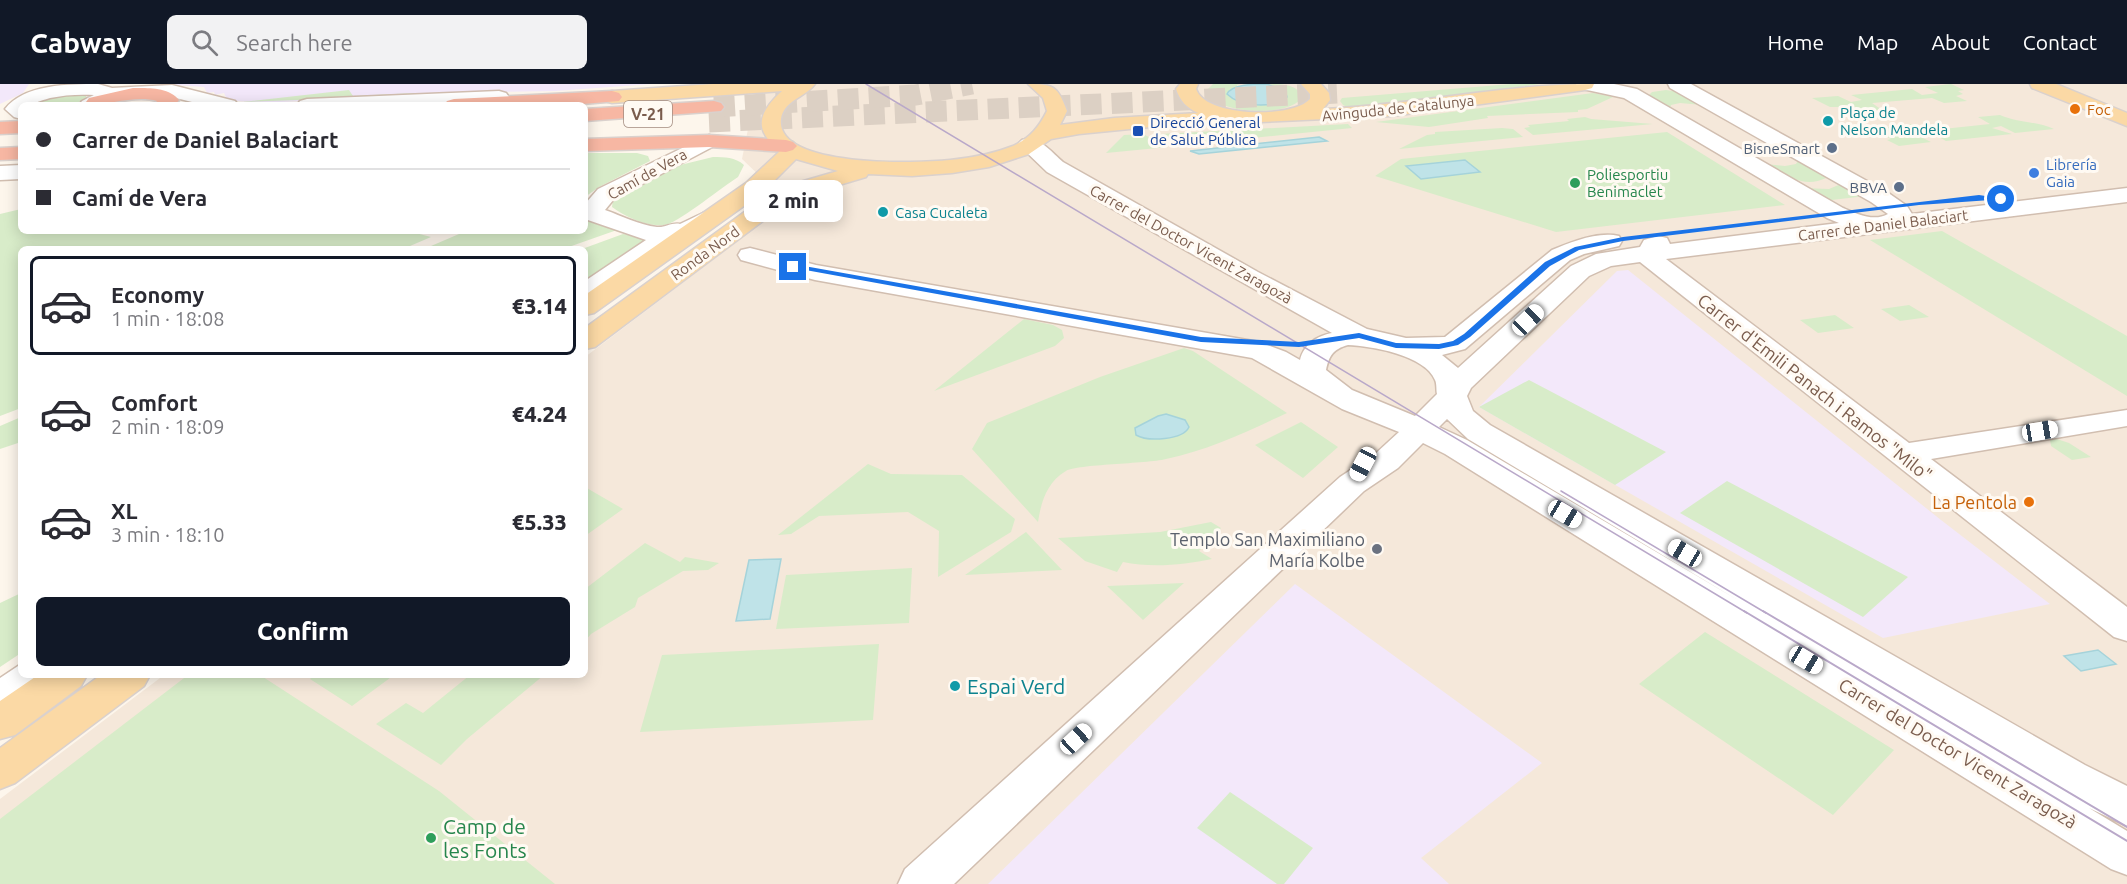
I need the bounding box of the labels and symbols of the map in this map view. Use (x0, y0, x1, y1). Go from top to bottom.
street label: Avinguda de Catalunya (1321, 92, 1475, 124)
road number: V-21 (624, 101, 672, 127)
place label: Foc (2087, 101, 2111, 118)
marker: Foc (2068, 102, 2082, 116)
place label: Plaça de Nelson Mandela (1840, 104, 1948, 138)
place label: Direcció General de Salut Pública (1150, 114, 1260, 148)
marker: Plaça de Nelson Mandela (1821, 114, 1835, 128)
marker: Direcció General de Salut Pública (1131, 124, 1145, 138)
place label: BisneSmart (1743, 140, 1820, 157)
marker: BisneSmart (1825, 141, 1839, 155)
street label: Camí de Vera (604, 145, 690, 203)
place label: Librería Gaia (2046, 156, 2097, 190)
place label: Poliesportiu Benimaclet (1587, 166, 1668, 200)
marker: Librería Gaia (2027, 166, 2041, 180)
marker: Poliesportiu Benimaclet (1568, 176, 1582, 190)
place label: BBVA (1850, 179, 1887, 196)
callout: 2 min (744, 180, 842, 222)
marker: BBVA (1892, 180, 1906, 194)
street label: Carrer del Doctor Vicent Zaragozà (1087, 181, 1295, 307)
route start (1987, 185, 2014, 212)
place label: Casa Cucaleta (895, 204, 988, 221)
marker: Casa Cucaleta (876, 205, 890, 219)
street label: Carrer de Daniel Balaciart (1797, 206, 1969, 244)
street label: Ronda Nord (667, 222, 743, 284)
route end (779, 253, 806, 280)
street label: Carrer d'Emili Panach i Ramos "Milo" (1694, 289, 1936, 485)
car (1509, 301, 1547, 339)
car (2021, 419, 2059, 443)
car (1347, 444, 1379, 484)
place label: La Pentola (1932, 492, 2017, 512)
marker: La Pentola (2022, 495, 2036, 509)
car (1545, 497, 1585, 531)
place label: Templo San Maximiliano María Kolbe (1170, 529, 1365, 570)
car (1665, 536, 1705, 570)
marker: Templo San Maximiliano María Kolbe (1370, 542, 1384, 556)
car (1786, 643, 1826, 677)
place label: Espai Verd (967, 674, 1065, 698)
street label: Carrer del Doctor Vicent Zaragozà (1835, 674, 2081, 832)
marker: Espai Verd (948, 679, 962, 693)
car (1057, 720, 1095, 758)
place label: Camp de les Fonts (443, 814, 527, 862)
marker: Camp de les Fonts (424, 831, 438, 845)

